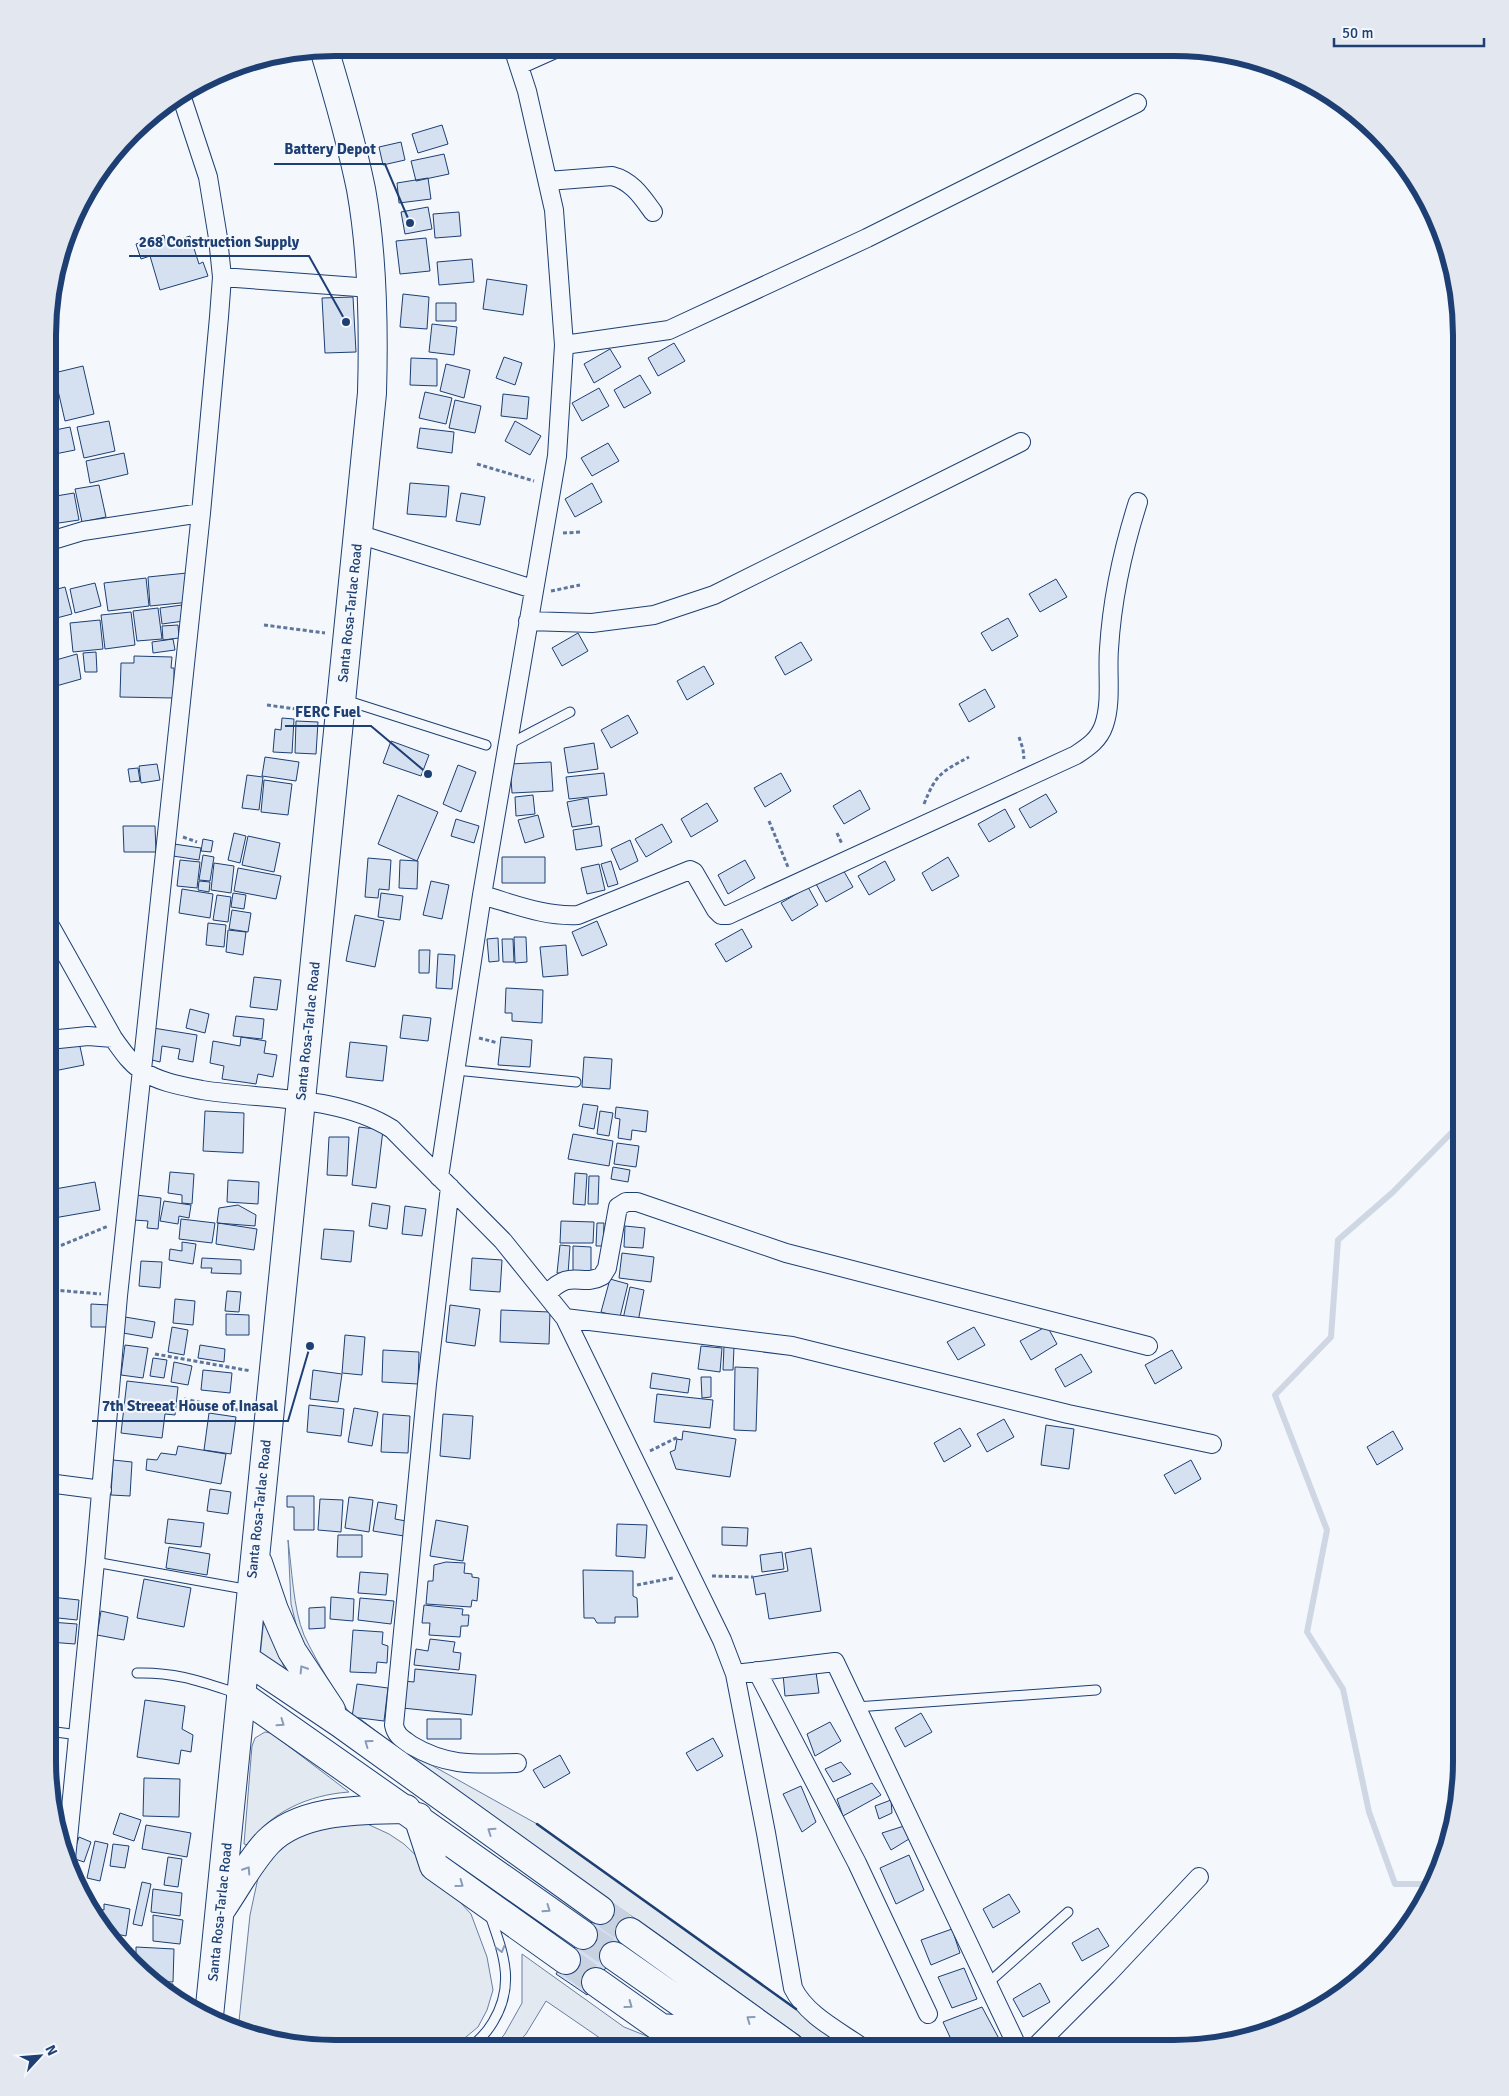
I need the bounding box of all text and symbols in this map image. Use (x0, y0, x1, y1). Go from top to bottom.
scale bar (1334, 15, 1484, 47)
text: 50 m (1342, 24, 1373, 42)
callout: Battery Depot (274, 134, 385, 164)
text: Battery Depot (284, 140, 376, 158)
callout: 268 Construction Supply (129, 226, 309, 256)
text: 268 Construction Supply (139, 233, 300, 251)
street label: Santa Rosa-Tarlac Road (334, 543, 366, 683)
callout: FERC Fuel (285, 696, 371, 726)
text: FERC Fuel (295, 703, 361, 721)
street label: Santa Rosa-Tarlac Road (292, 961, 324, 1101)
callout: 7th Streeat House of Inasal (92, 1391, 288, 1421)
text: 7th Streeat House of Inasal (102, 1397, 278, 1415)
street label: Santa Rosa-Tarlac Road (243, 1439, 275, 1579)
one-way arrow (299, 1665, 309, 1674)
one-way arrow (275, 1717, 285, 1726)
one-way arrow (365, 1741, 374, 1749)
one-way arrow (487, 1828, 496, 1837)
street label: Santa Rosa-Tarlac Road (204, 1842, 236, 1982)
one-way arrow (240, 1867, 250, 1876)
one-way arrow (454, 1879, 463, 1887)
one-way arrow (541, 1903, 551, 1912)
one-way arrow (495, 1945, 506, 1954)
one-way arrow (623, 1999, 633, 2008)
one-way arrow (747, 2016, 756, 2025)
north arrow (15, 2031, 65, 2081)
text: N (41, 2042, 61, 2059)

